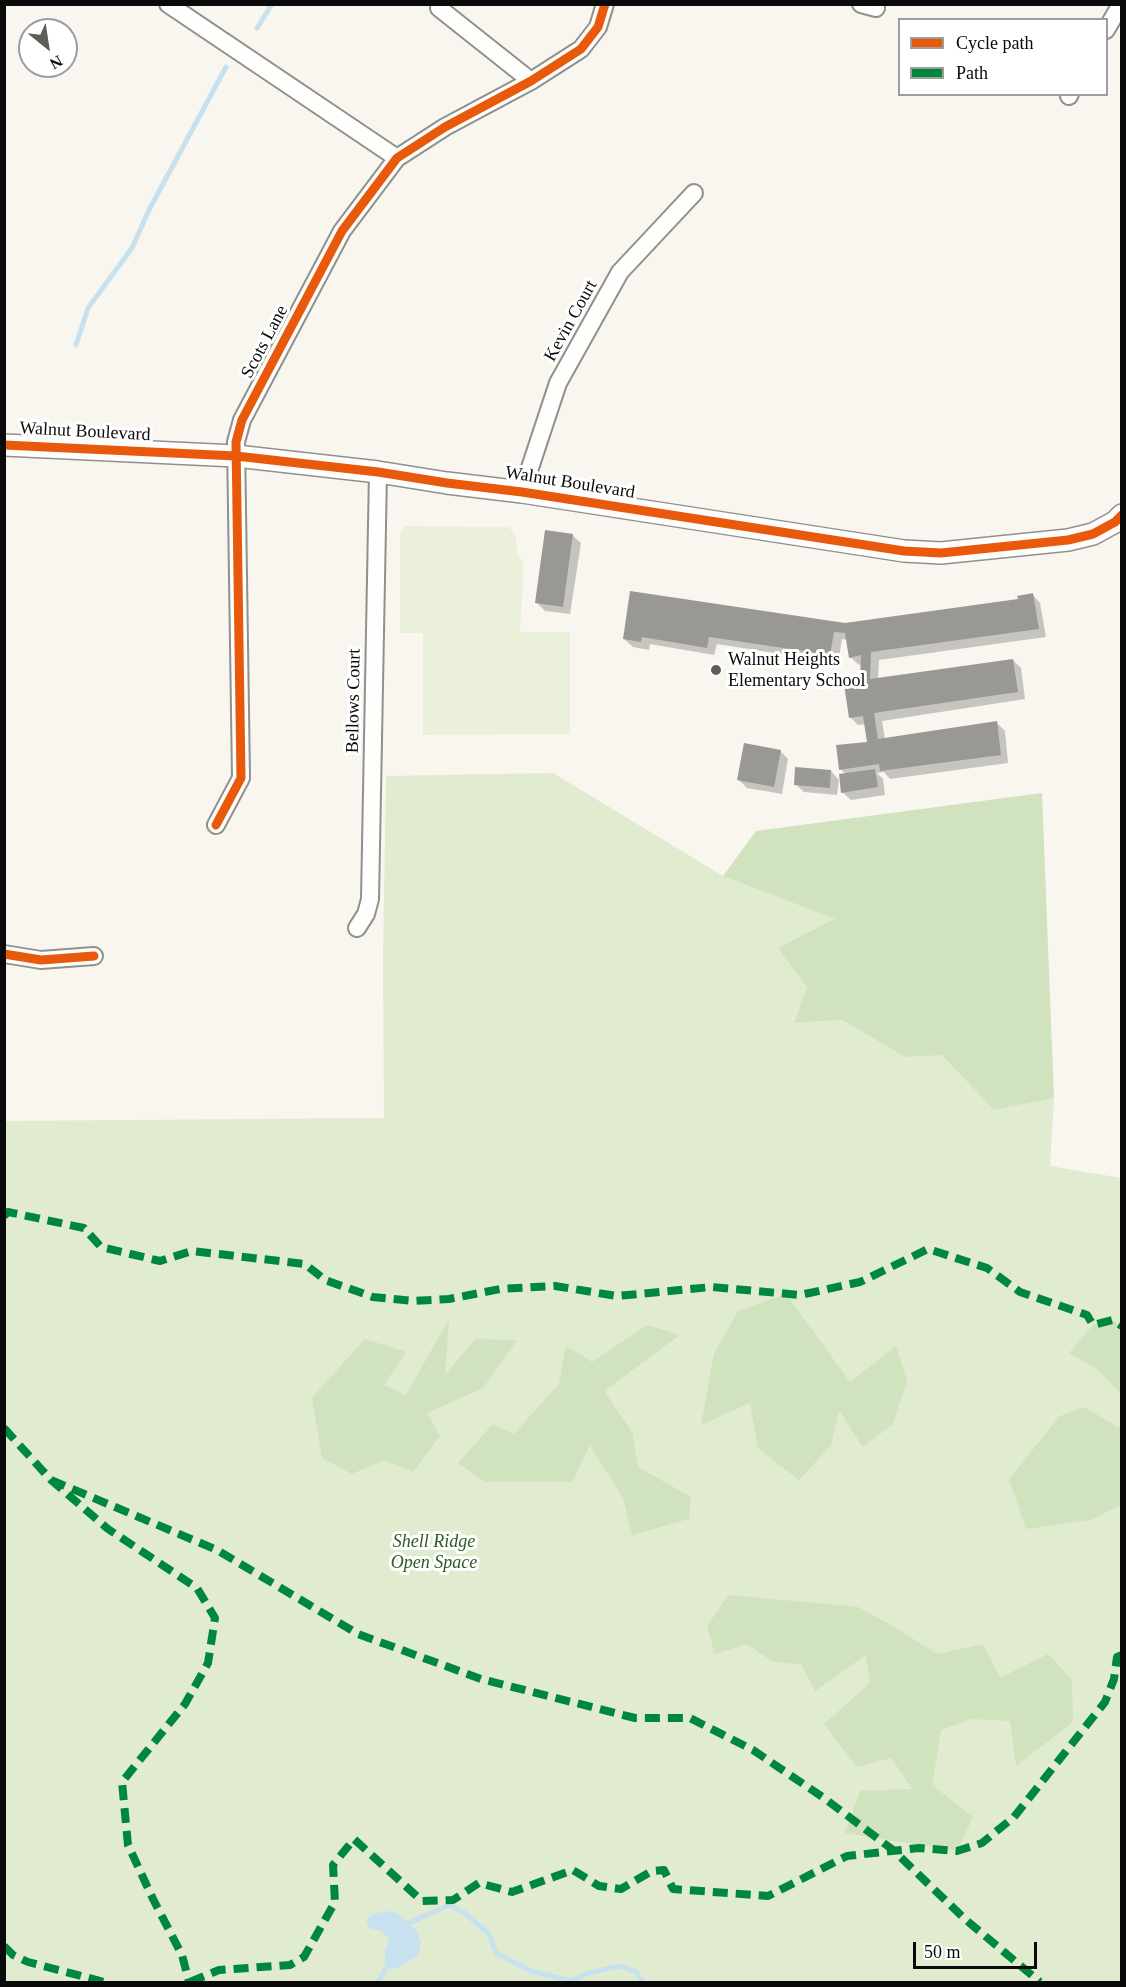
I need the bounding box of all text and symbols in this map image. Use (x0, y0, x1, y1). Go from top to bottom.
north arrow (18, 18, 78, 78)
legend (898, 18, 1108, 96)
text: Cycle path (956, 33, 1033, 53)
text: N (47, 52, 66, 73)
text: Path (956, 63, 988, 83)
street label: Kevin Court (540, 277, 602, 365)
street label: Scots Lane (237, 302, 293, 382)
street label: Walnut Boulevard (19, 418, 151, 446)
street label: Walnut Boulevard (504, 462, 636, 504)
street label: Bellows Court (342, 649, 366, 753)
place label: Walnut Heights Elementary School (728, 649, 865, 692)
marker: Walnut Heights Elementary School (709, 663, 723, 677)
park label: Shell Ridge Open Space (391, 1531, 477, 1574)
scale bar (916, 1930, 1040, 1968)
text: 50 m (924, 1942, 961, 1962)

